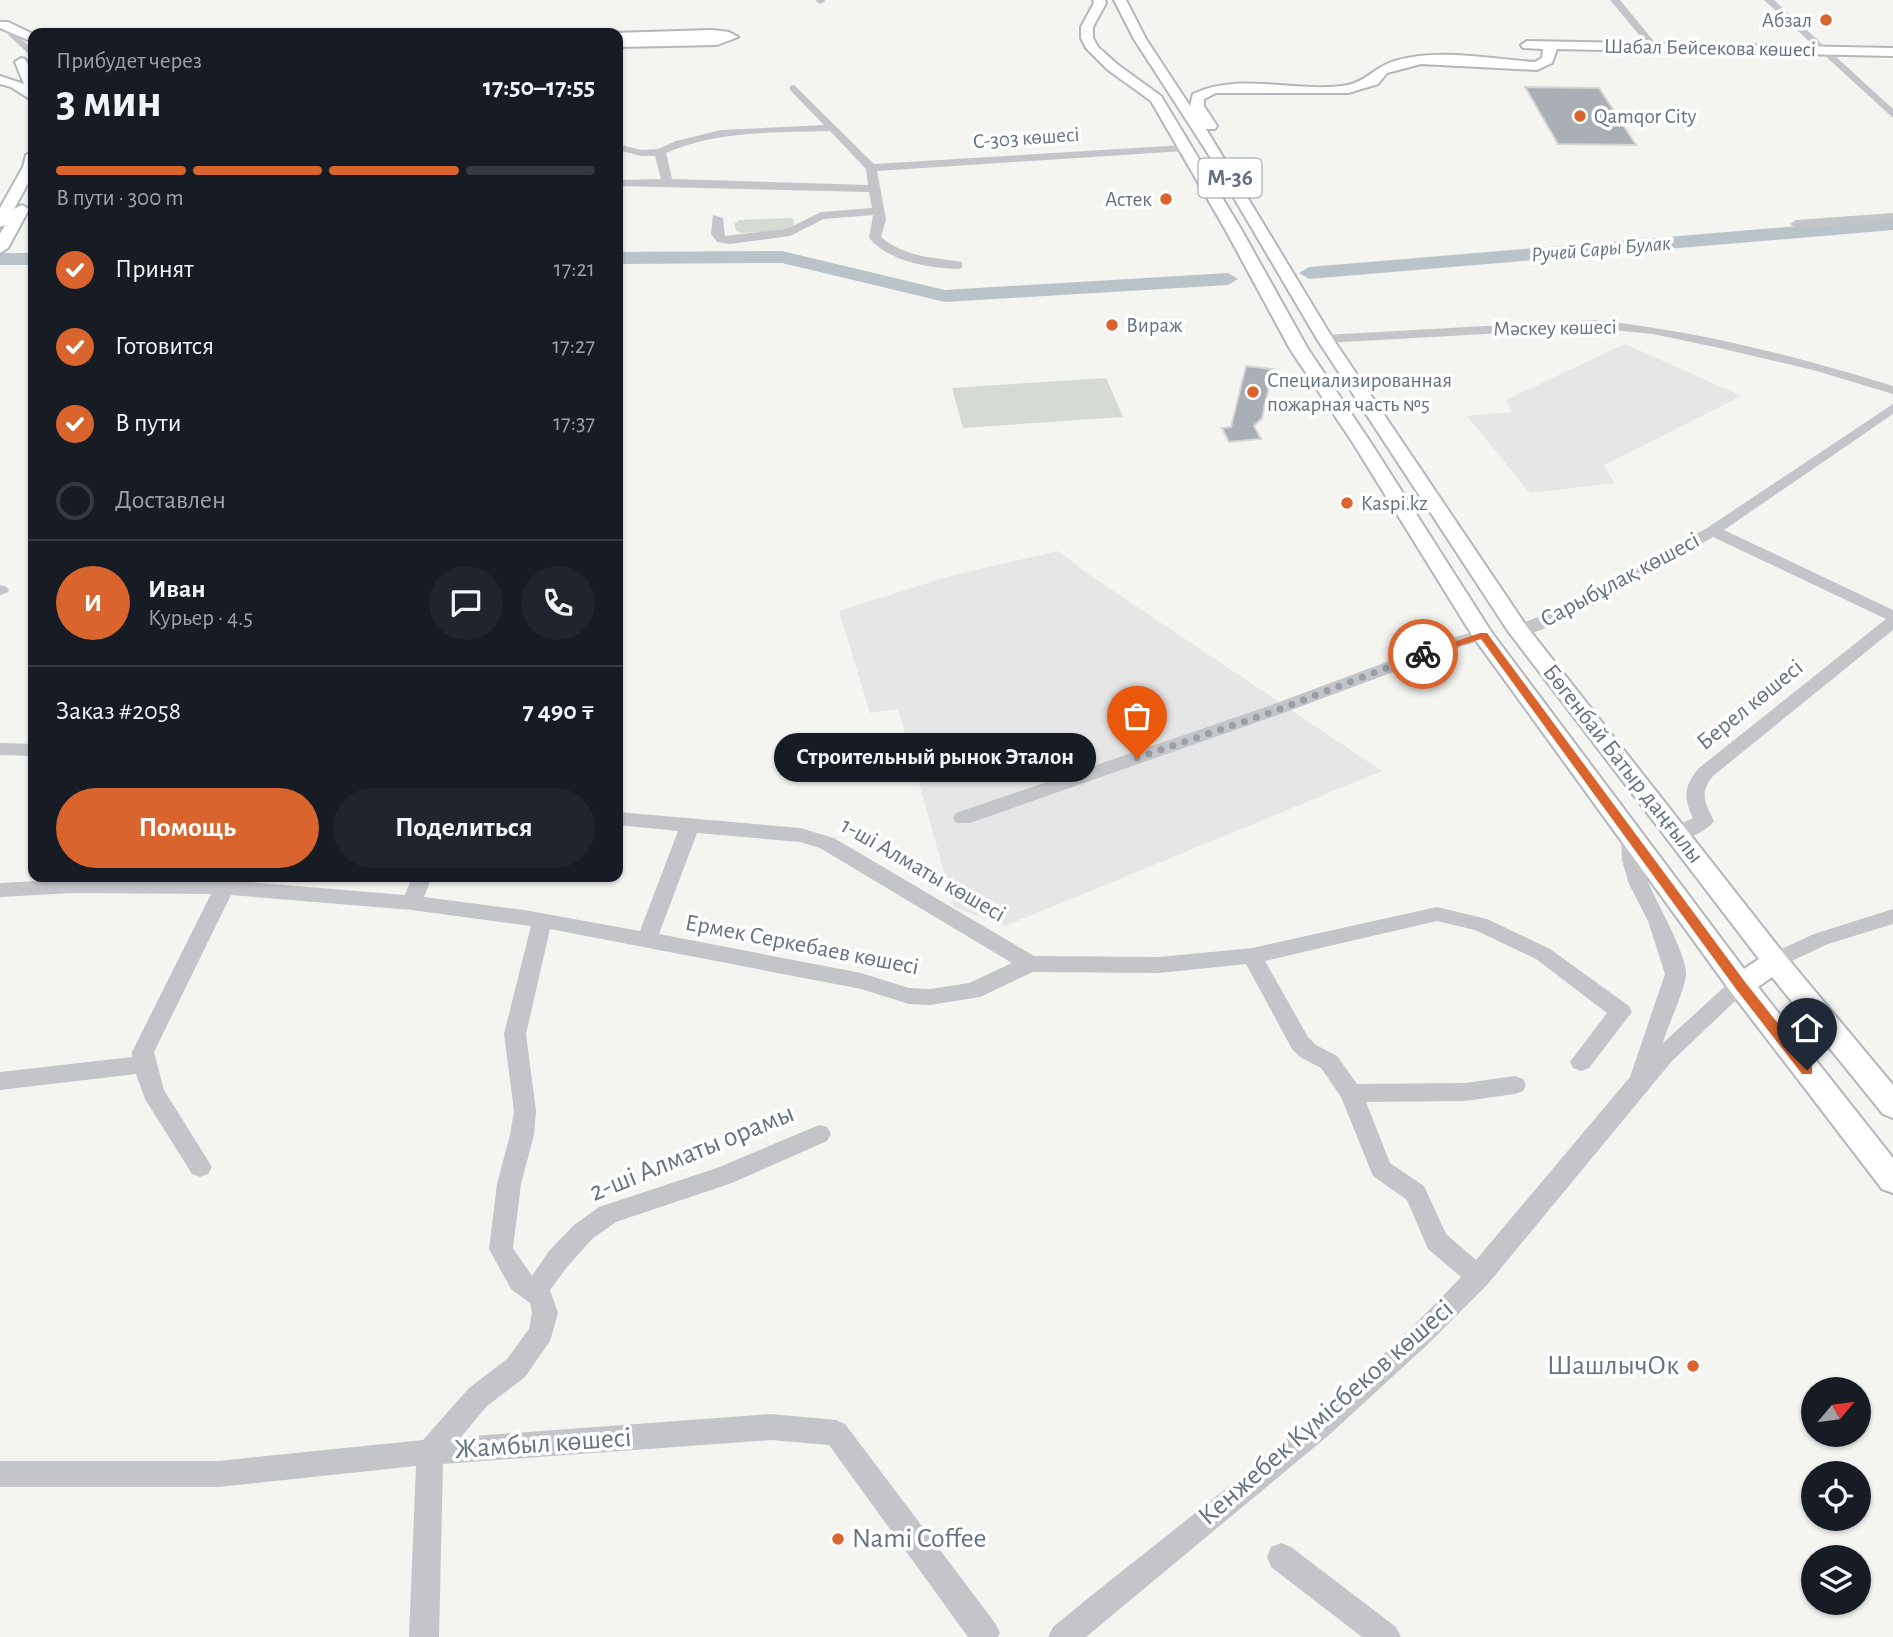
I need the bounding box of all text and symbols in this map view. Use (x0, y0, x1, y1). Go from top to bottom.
place label: Абзал (1762, 10, 1812, 31)
marker: Абзал (1818, 12, 1834, 28)
street label: Шабал Бейсекова көшесі (1604, 36, 1816, 60)
text: Прибудет через (56, 50, 202, 73)
text: 17:50–17:55 (483, 74, 595, 100)
text: 3 мин (56, 79, 162, 125)
place label: Qamqor City (1594, 106, 1696, 127)
marker: Qamqor City (1572, 108, 1588, 124)
street label: С-303 көшесі (972, 124, 1080, 152)
road number: M-36 (1198, 158, 1262, 197)
text: В пути · 300 m (56, 187, 184, 210)
place label: Астек (1105, 189, 1152, 210)
marker: Астек (1158, 191, 1174, 207)
water label: Ручей Сары Булак (1530, 232, 1672, 267)
icon: check (56, 251, 94, 289)
text: Принят (115, 256, 194, 282)
text: 17:21 (554, 258, 595, 281)
place label: Вираж (1126, 315, 1183, 336)
street label: Мәскеу көшесі (1493, 316, 1617, 340)
marker: Вираж (1104, 317, 1120, 333)
icon: check (56, 328, 94, 366)
text: Готовится (115, 333, 214, 359)
text: 17:27 (552, 335, 595, 358)
place label: Специализированная пожарная часть №5 (1267, 370, 1452, 415)
marker: Специализированная пожарная часть №5 (1245, 384, 1261, 400)
icon: check (56, 405, 94, 443)
text: В пути (115, 410, 181, 436)
text: 17:37 (553, 412, 595, 435)
text: Доставлен (115, 487, 226, 513)
place label: Kaspi.kz (1361, 493, 1428, 514)
marker: Kaspi.kz (1339, 495, 1355, 511)
street label: Сарыбұлақ көшесі (1537, 528, 1703, 632)
button: chat (429, 566, 503, 640)
button: phone (521, 566, 595, 640)
text: Иван (148, 576, 206, 602)
text: И (84, 590, 102, 616)
text: Курьер · 4.5 (148, 607, 253, 630)
courier (1388, 619, 1458, 689)
icon: bike (1404, 635, 1442, 673)
street label: Берел көшесі (1692, 655, 1808, 755)
street label: Бөгенбай Батыр даңғылы (1538, 660, 1708, 868)
pin (1107, 686, 1167, 758)
icon: bag (1118, 697, 1156, 735)
text: Заказ #2058 (56, 698, 181, 724)
text: 7 490 ₸ (523, 698, 595, 724)
callout: Строительный рынок Эталон (773, 734, 1095, 782)
text: Строительный рынок Эталон (796, 746, 1074, 769)
button: Помощь (56, 788, 319, 868)
button: Поделиться (333, 788, 595, 868)
street label: 1-ші Алматы көшесі (837, 813, 1009, 927)
street label: Ермек Серкебаев көшесі (683, 911, 921, 979)
pin (1777, 998, 1837, 1070)
icon: home (1788, 1009, 1826, 1047)
street label: 2-ші Алматы орамы (586, 1099, 798, 1207)
street label: Кенжебек Күмісбеков көшесі (1193, 1295, 1459, 1531)
place label: ШашлычОк (1547, 1352, 1679, 1380)
marker: ШашлычОк (1685, 1358, 1701, 1374)
north arrow (1801, 1377, 1871, 1447)
map controls (1801, 1377, 1871, 1615)
street label: Жамбыл көшесі (454, 1424, 632, 1464)
button: locate (1801, 1461, 1871, 1531)
place label: Nami Coffee (852, 1525, 986, 1553)
marker: Nami Coffee (830, 1531, 846, 1547)
button: layers (1801, 1545, 1871, 1615)

